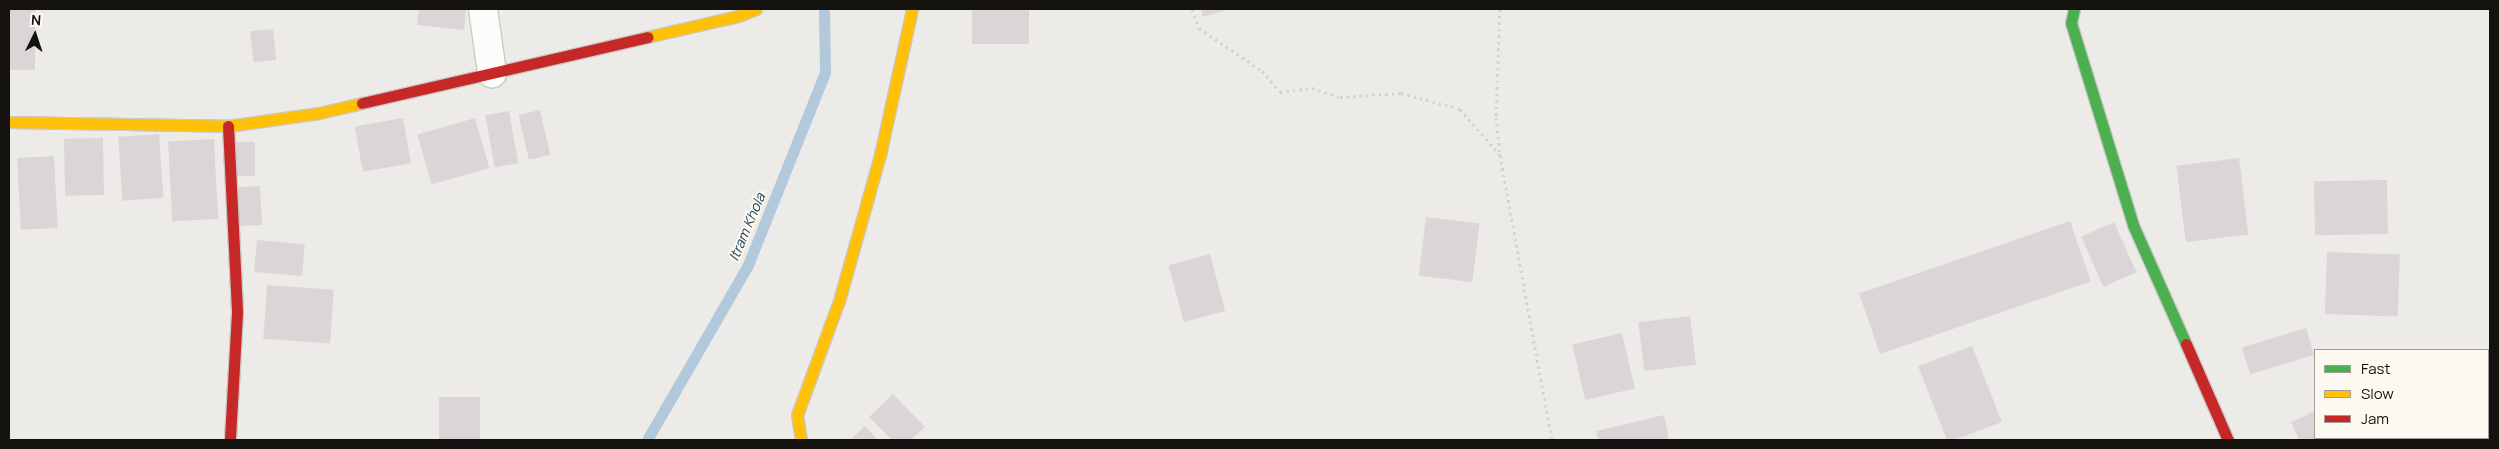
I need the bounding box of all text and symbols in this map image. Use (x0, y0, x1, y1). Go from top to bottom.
north arrow (10, 10, 60, 60)
text: N (30, 10, 42, 29)
water label: Itram Khola (725, 191, 769, 263)
legend (2314, 349, 2489, 439)
text: Fast (2361, 358, 2390, 379)
text: Slow (2361, 383, 2394, 404)
text: Jam (2361, 408, 2389, 429)

